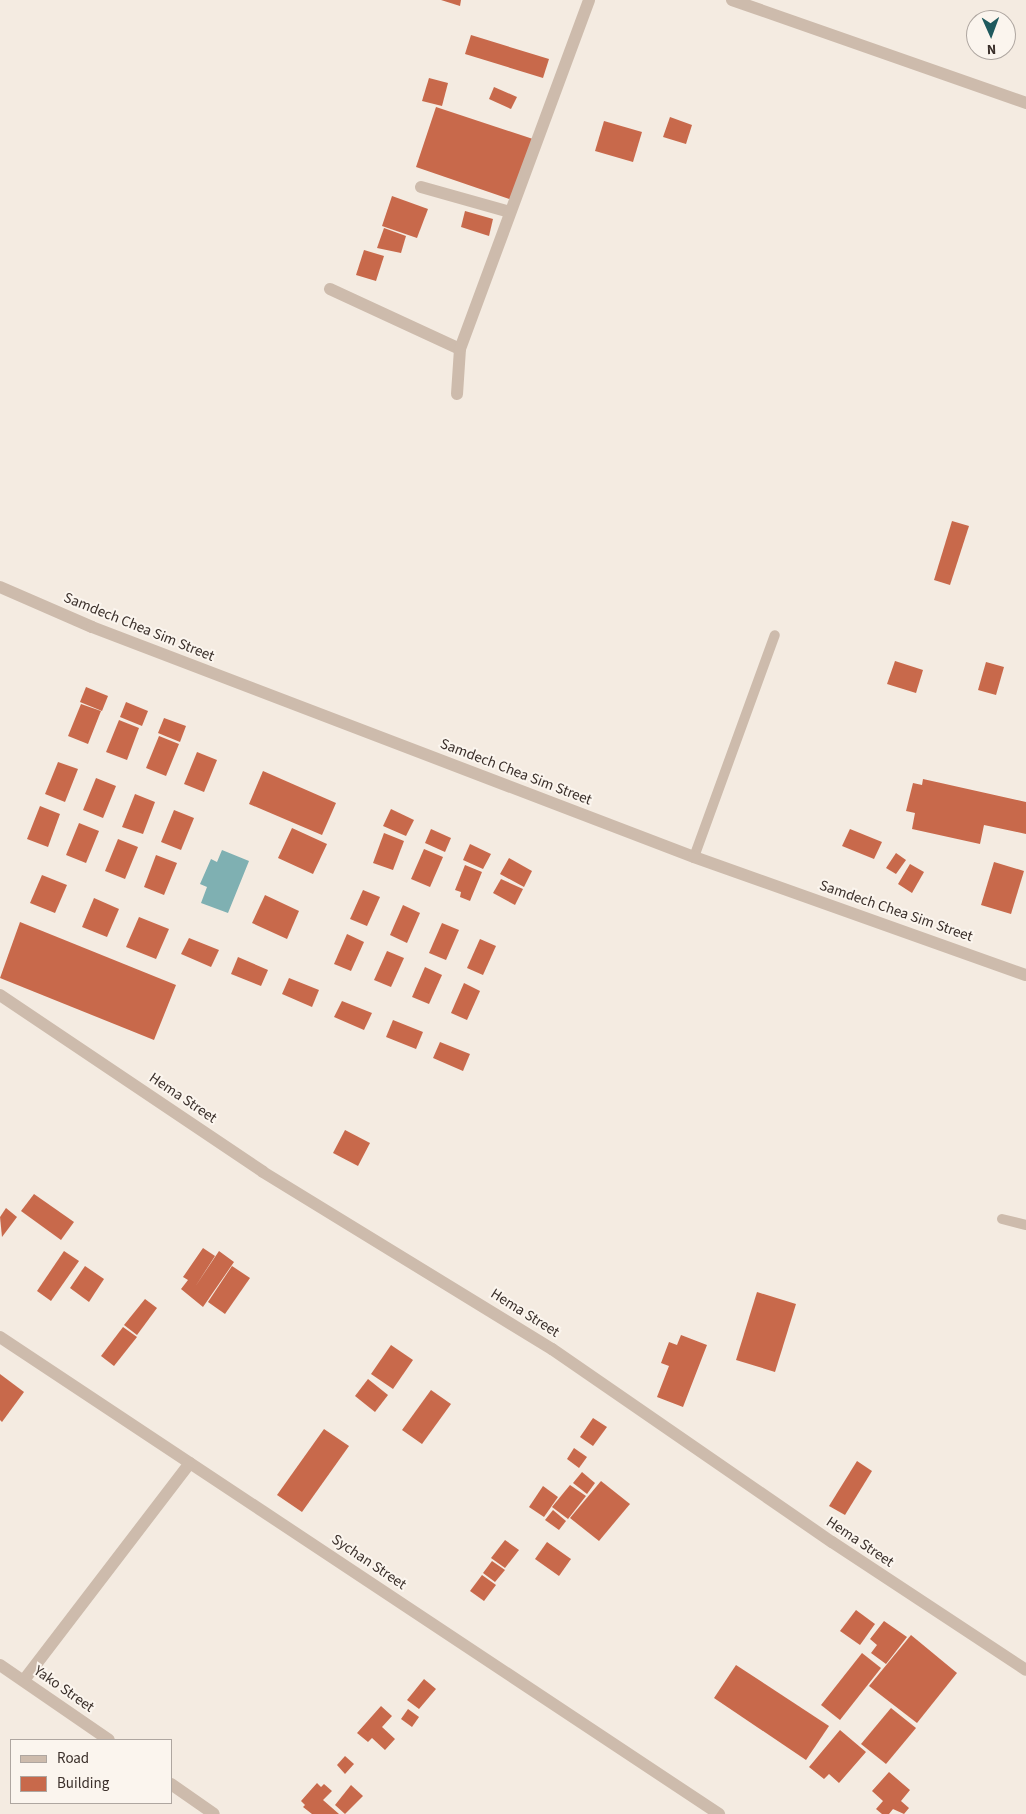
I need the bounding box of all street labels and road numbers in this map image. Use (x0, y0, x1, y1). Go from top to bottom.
street label: Samdech Chea Sim Street (61, 588, 217, 666)
street label: Samdech Chea Sim Street (438, 735, 594, 809)
street label: Samdech Chea Sim Street (817, 876, 975, 946)
street label: Hema Street (146, 1069, 220, 1127)
street label: Hema Street (487, 1285, 563, 1341)
street label: Hema Street (823, 1513, 897, 1571)
street label: Sychan Street (328, 1530, 410, 1594)
street label: Yako Street (30, 1662, 98, 1716)

